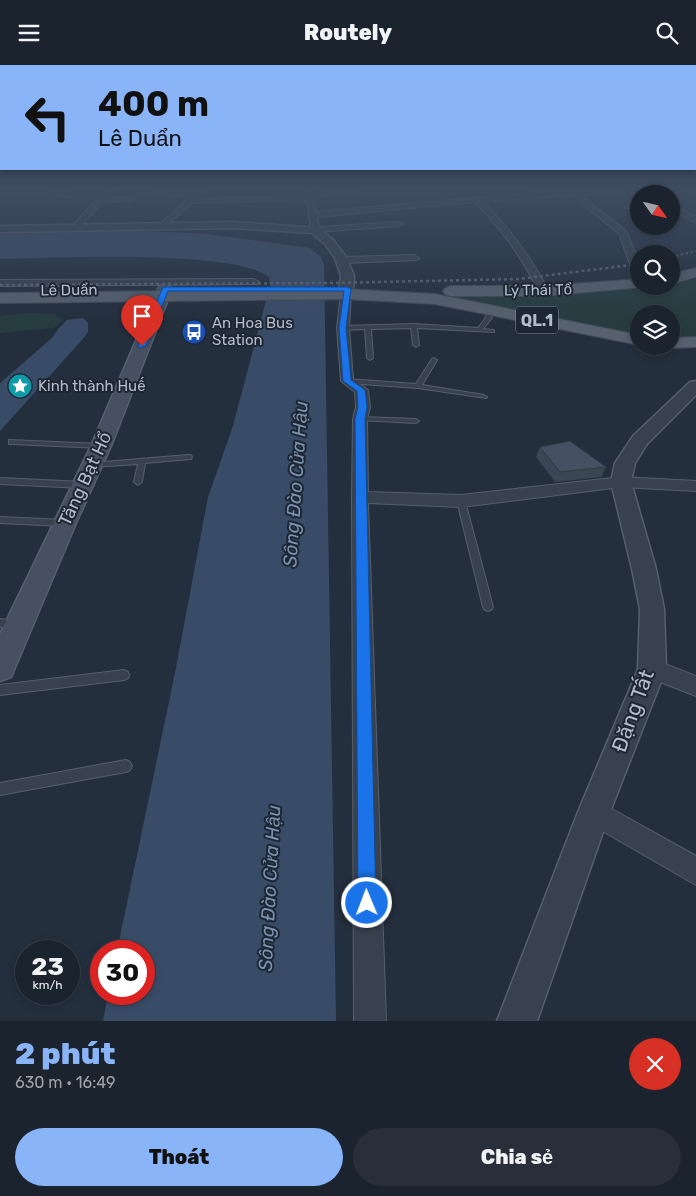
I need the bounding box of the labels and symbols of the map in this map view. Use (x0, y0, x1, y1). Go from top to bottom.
north arrow (630, 185, 680, 235)
street label: Lý Thái Tổ (504, 280, 572, 300)
street label: Lê Duẩn (40, 281, 98, 299)
pin (121, 295, 163, 346)
road number: QL.1 (516, 307, 558, 333)
place label: An Hoa Bus Station (212, 314, 293, 349)
bus stop icon: An Hoa Bus Station (181, 319, 207, 345)
place icon: Kinh thành Huế (7, 373, 33, 399)
place label: Kinh thành Huế (38, 377, 146, 395)
water label: Sông Đào Cửa Hậu (278, 400, 313, 568)
street label: Tăng Bạt Hổ (54, 429, 116, 529)
street label: Đặng Tất (606, 666, 659, 756)
water label: Sông Đào Cửa Hậu (254, 804, 285, 972)
position arrow (340, 876, 392, 928)
speed limit sign: 30 (90, 940, 155, 1005)

